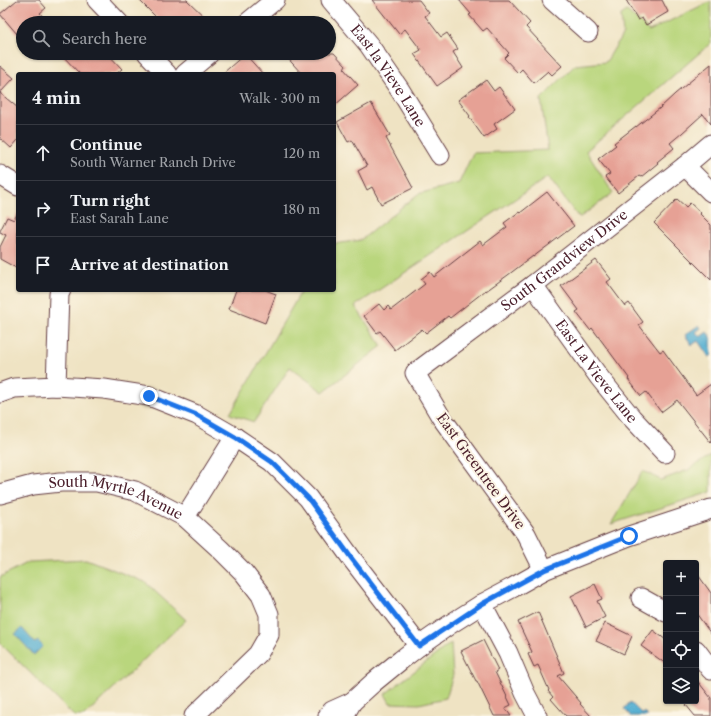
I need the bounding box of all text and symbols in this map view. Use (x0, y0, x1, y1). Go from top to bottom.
search box (16, 16, 336, 60)
street label: East la Vieve Lane (347, 21, 430, 130)
icon: search (30, 27, 52, 49)
text: Search here (62, 29, 147, 48)
text: 4 min (32, 88, 81, 108)
text: Walk · 300 m (239, 90, 320, 106)
text: Continue (70, 135, 142, 154)
icon: ahead (32, 142, 54, 164)
text: 120 m (283, 145, 320, 161)
text: South Warner Ranch Drive (70, 154, 236, 170)
text: Turn right (70, 191, 150, 210)
icon: right (32, 198, 54, 220)
text: 180 m (283, 201, 320, 217)
street label: South Grandview Drive (497, 205, 631, 315)
text: East Sarah Lane (70, 210, 169, 226)
icon: arrive (32, 254, 54, 276)
text: Arrive at destination (70, 255, 229, 274)
street label: East La Vieve Lane (552, 316, 641, 427)
route end (140, 387, 158, 405)
street label: East Greentree Drive (433, 409, 529, 533)
street label: South Myrtle Avenue (47, 472, 186, 523)
route start (620, 527, 638, 545)
map controls (663, 560, 699, 704)
button: + (663, 560, 699, 596)
button: − (663, 596, 699, 632)
button: locate (663, 632, 699, 668)
button: layers (663, 668, 699, 704)

